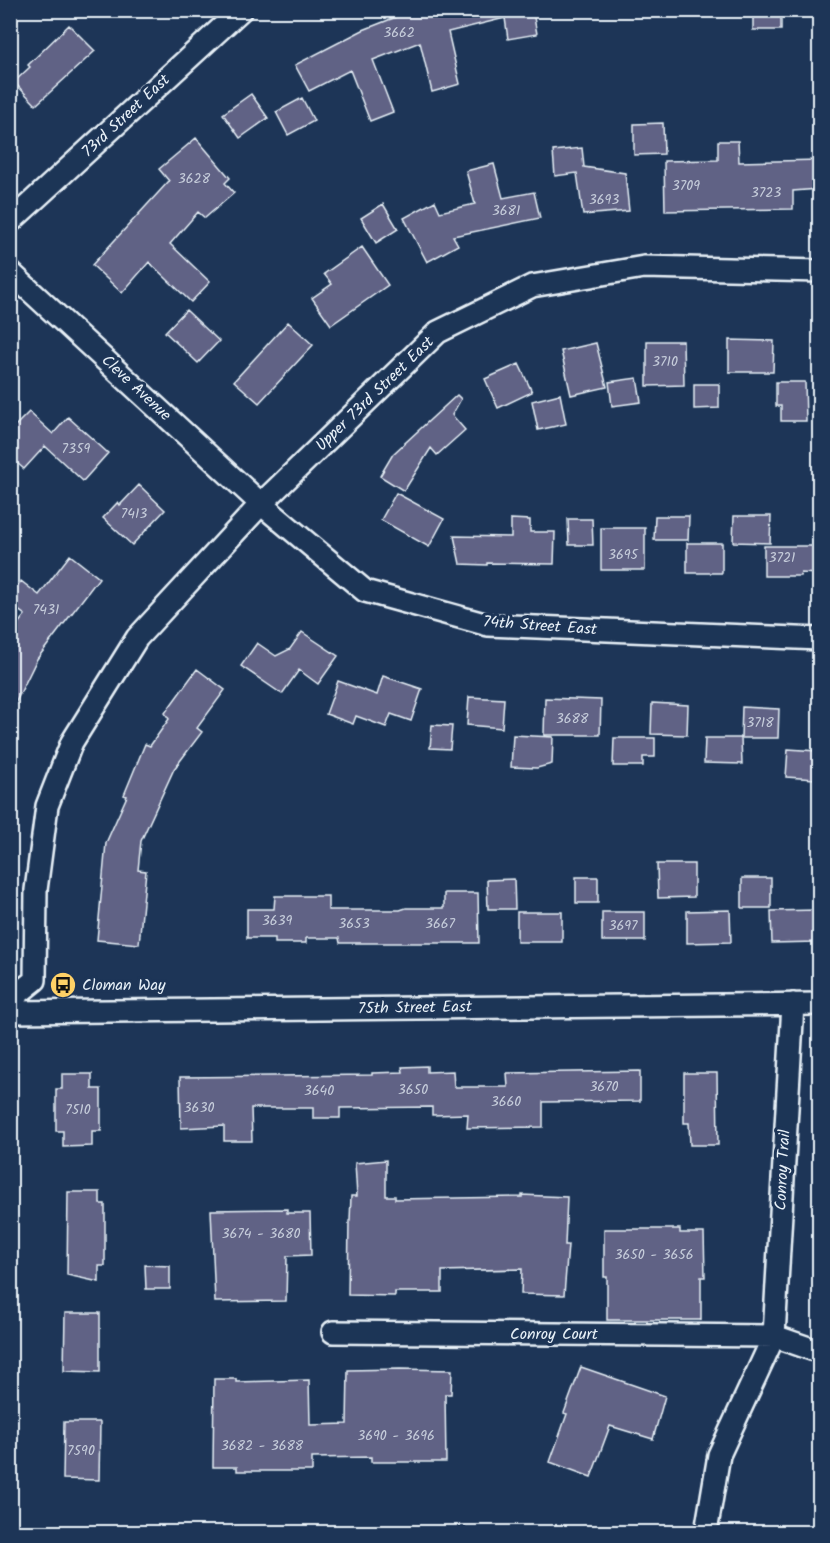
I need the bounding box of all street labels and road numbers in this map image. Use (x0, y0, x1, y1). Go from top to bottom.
street label: 73rd Street East (76, 68, 176, 164)
street label: Upper 73rd Street East (310, 330, 441, 457)
street label: Cleve Avenue (95, 349, 177, 427)
street label: 74th Street East (482, 610, 599, 643)
street label: 75th Street East (358, 994, 473, 1021)
street label: Conroy Trail (768, 1129, 798, 1211)
street label: Conroy Court (510, 1322, 599, 1347)

